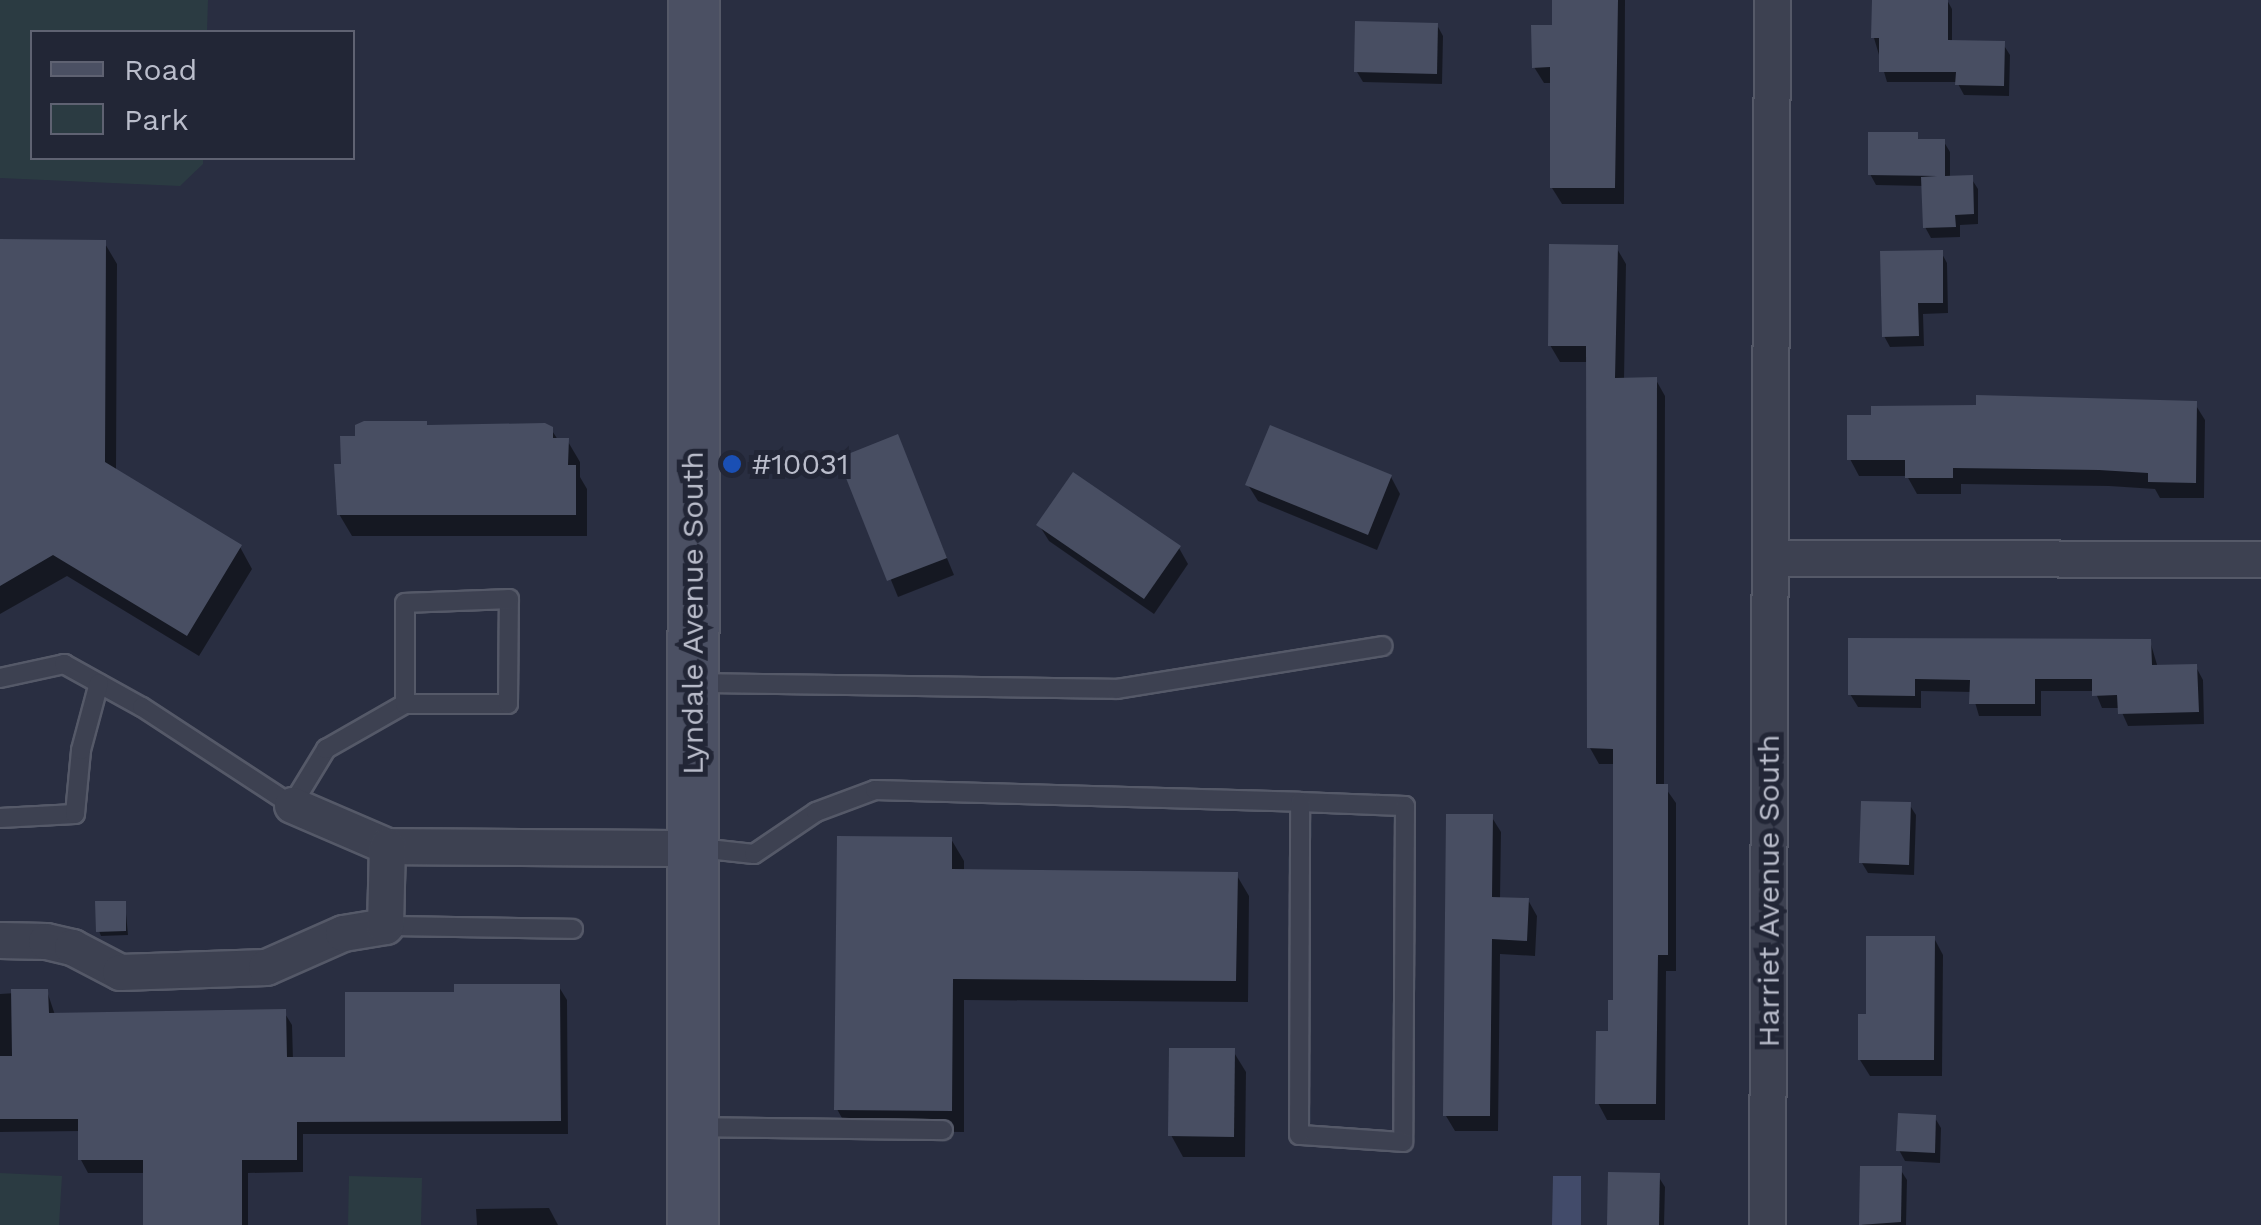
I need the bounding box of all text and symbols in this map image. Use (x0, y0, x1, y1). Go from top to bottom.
legend (30, 30, 355, 160)
text: Road (124, 52, 197, 87)
text: Park (124, 102, 189, 137)
place label: #10031 (752, 446, 849, 482)
street label: Lyndale Avenue South (675, 450, 711, 776)
marker: #10031 (721, 453, 743, 475)
street label: Harriet Avenue South (1751, 734, 1787, 1048)

